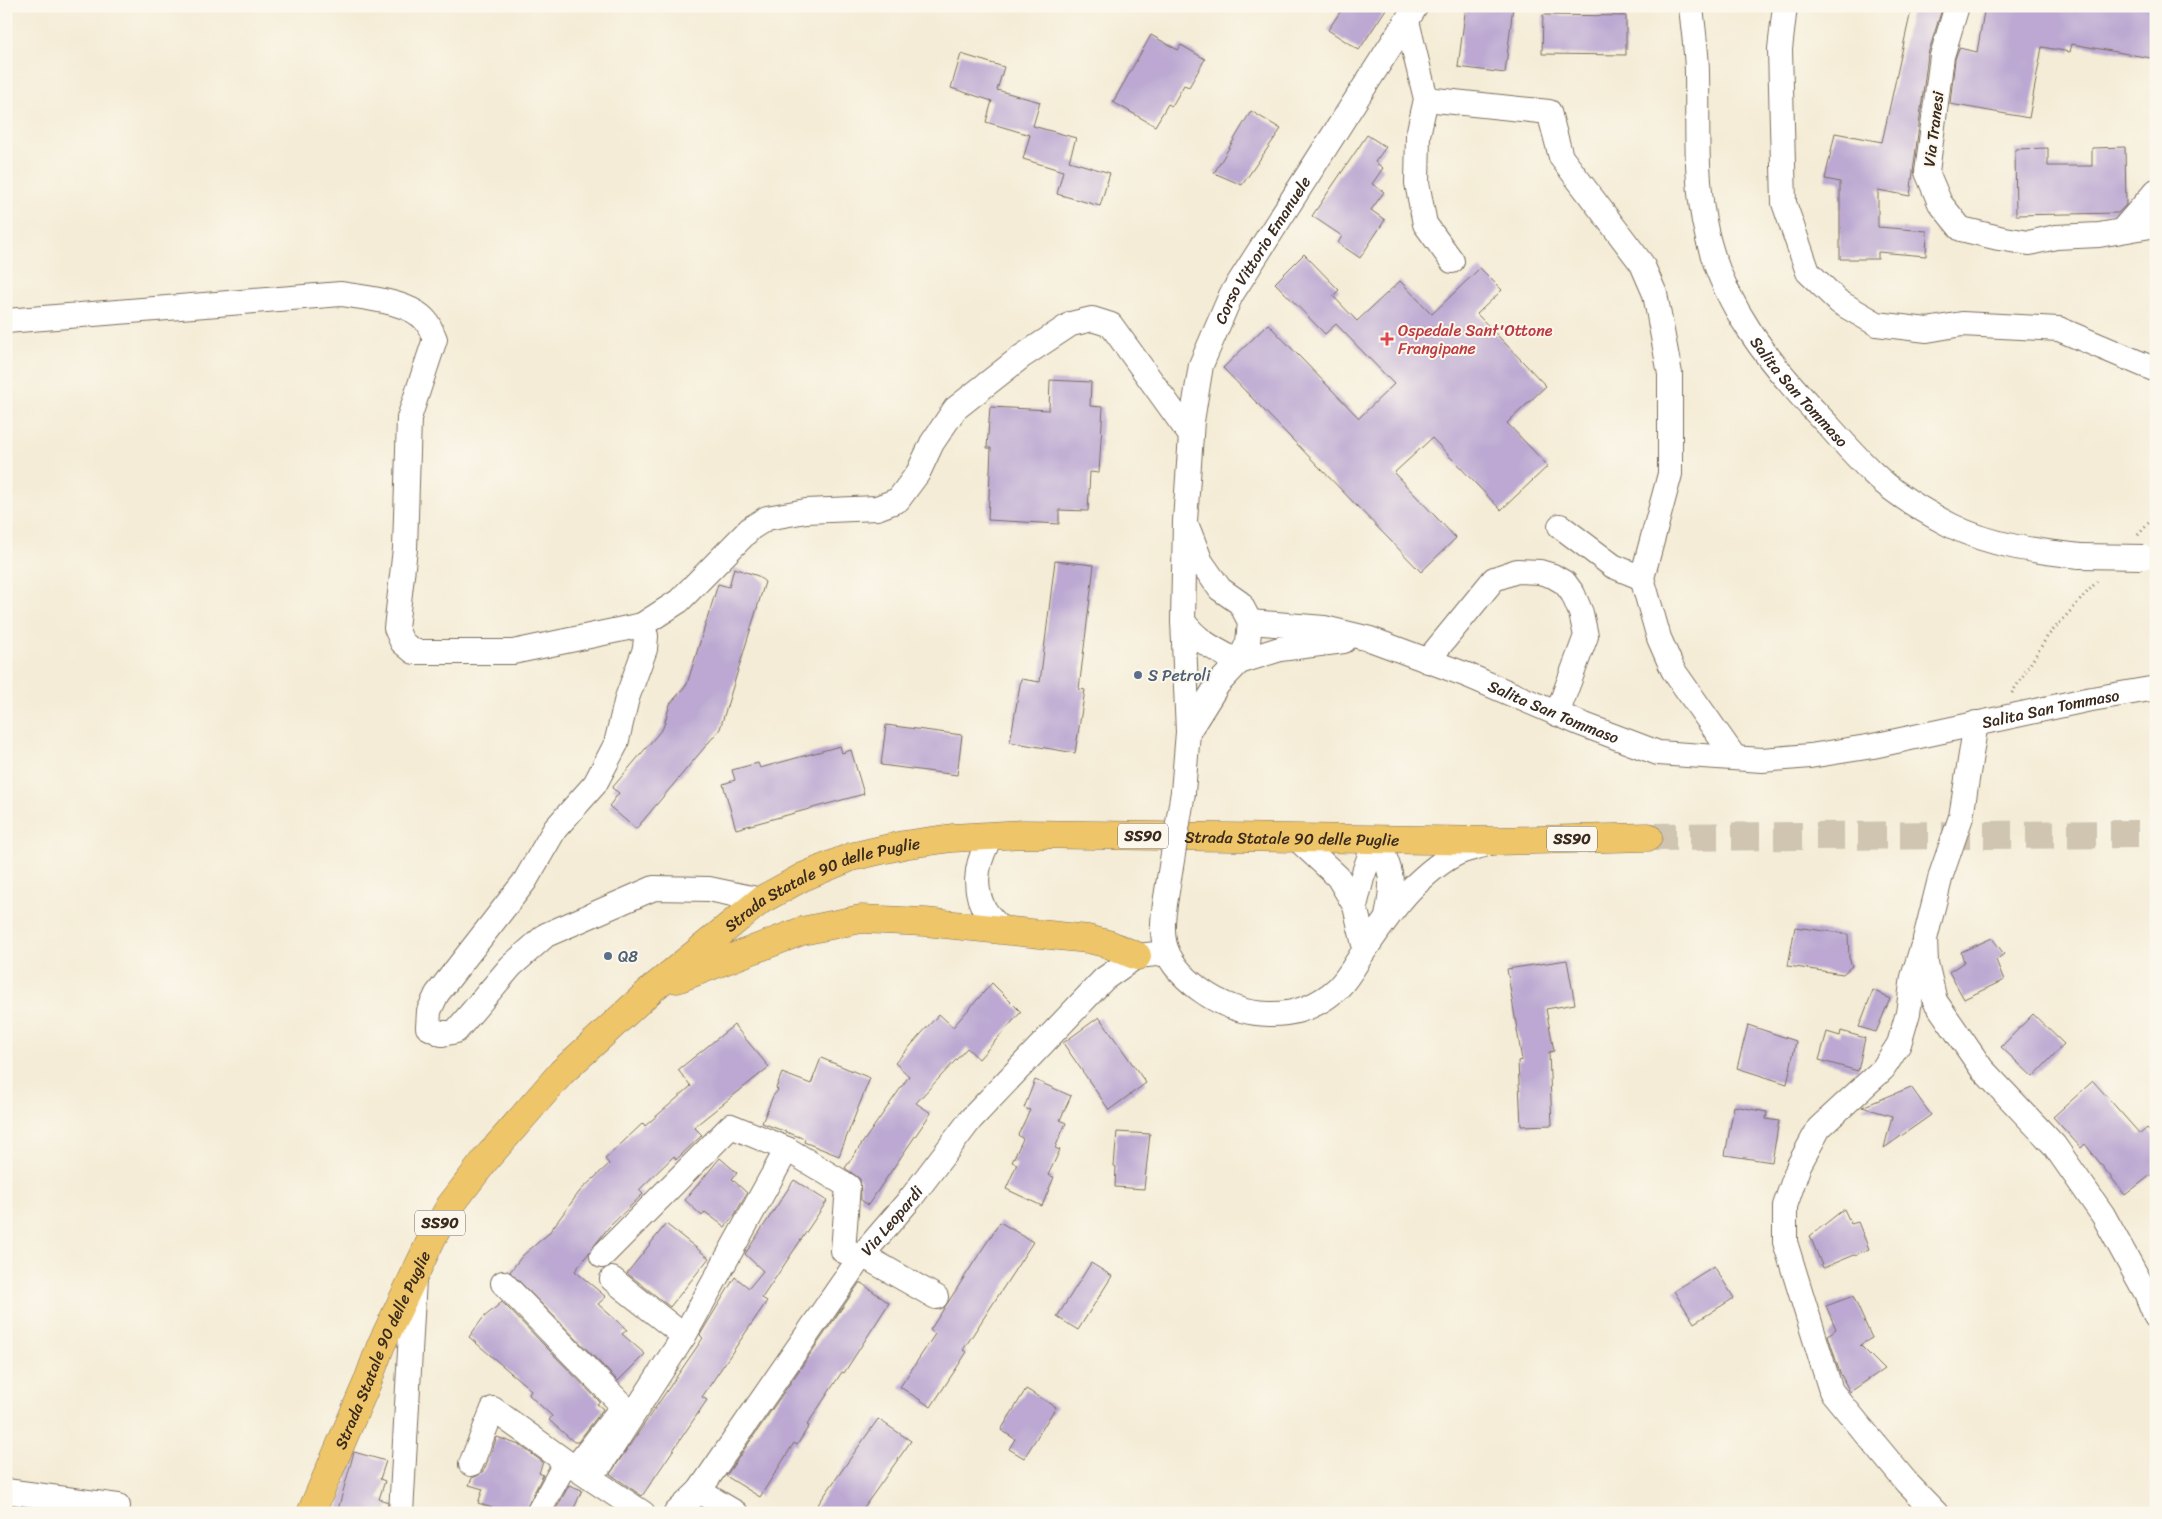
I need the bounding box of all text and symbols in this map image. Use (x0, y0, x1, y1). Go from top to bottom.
street label: Via Tranesi (1914, 89, 1953, 168)
street label: Corso Vittorio Emanuele (1206, 170, 1319, 329)
place label: Ospedale Sant'Ottone Frangipane (1398, 316, 1553, 363)
street label: Salita San Tommaso (1742, 330, 1856, 454)
marker: Ospedale Sant'Ottone Frangipane (1380, 332, 1394, 346)
place label: S Petroli (1148, 661, 1211, 690)
marker: S Petroli (1132, 669, 1144, 681)
street label: Salita San Tommaso (1483, 672, 1623, 752)
street label: Salita San Tommaso (1979, 681, 2122, 737)
street label: Strada Statale 90 delle Puglie (1184, 822, 1400, 855)
road number: SS90 (1118, 824, 1168, 848)
road number: SS90 (1547, 826, 1597, 852)
street label: Strada Statale 90 delle Puglie (718, 829, 922, 940)
place label: Q8 (618, 942, 638, 971)
marker: Q8 (602, 950, 614, 962)
street label: Via Leopardi (853, 1179, 931, 1263)
road number: SS90 (415, 1210, 465, 1236)
street label: Strada Statale 90 delle Puglie (326, 1246, 439, 1454)

